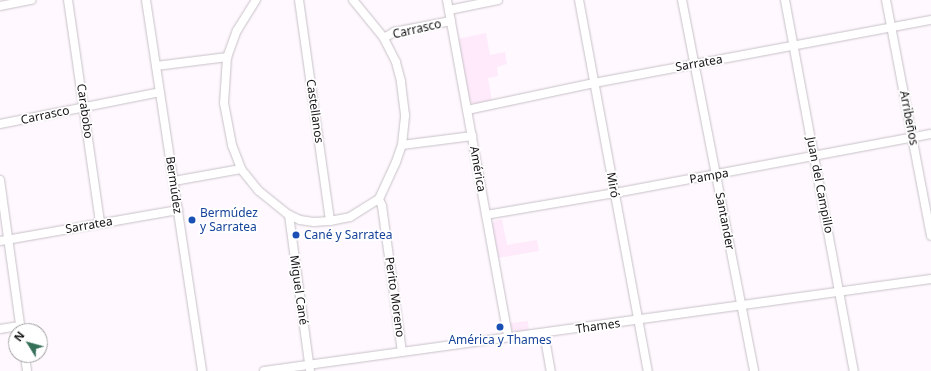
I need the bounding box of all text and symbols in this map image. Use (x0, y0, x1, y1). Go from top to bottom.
street label: Carrasco (391, 16, 443, 42)
street label: Sarratea (674, 52, 724, 74)
street label: Castellanos (303, 78, 327, 144)
street label: Carabobo (74, 83, 96, 139)
street label: Arribeños (897, 90, 921, 146)
street label: Carrasco (19, 103, 71, 127)
street label: Juan del Campillo (804, 136, 836, 234)
street label: América (467, 145, 489, 193)
street label: Bermúdez (163, 155, 185, 215)
street label: Pampa (688, 165, 730, 187)
street label: Miró (604, 171, 622, 199)
street label: Santander (712, 191, 738, 251)
place label: Bermúdez y Sarratea (200, 206, 258, 234)
street label: Sarratea (64, 214, 114, 236)
marker: Bermúdez y Sarratea (187, 215, 197, 225)
place label: Cané y Sarratea (304, 228, 392, 242)
marker: Cané y Sarratea (291, 230, 301, 240)
street label: Miguel Cané (287, 254, 311, 326)
street label: Perito Moreno (382, 256, 408, 338)
street label: Thames (575, 316, 621, 336)
marker: América y Thames (495, 322, 505, 332)
north arrow (8, 323, 48, 363)
text: N (10, 328, 27, 344)
place label: América y Thames (448, 333, 552, 347)

